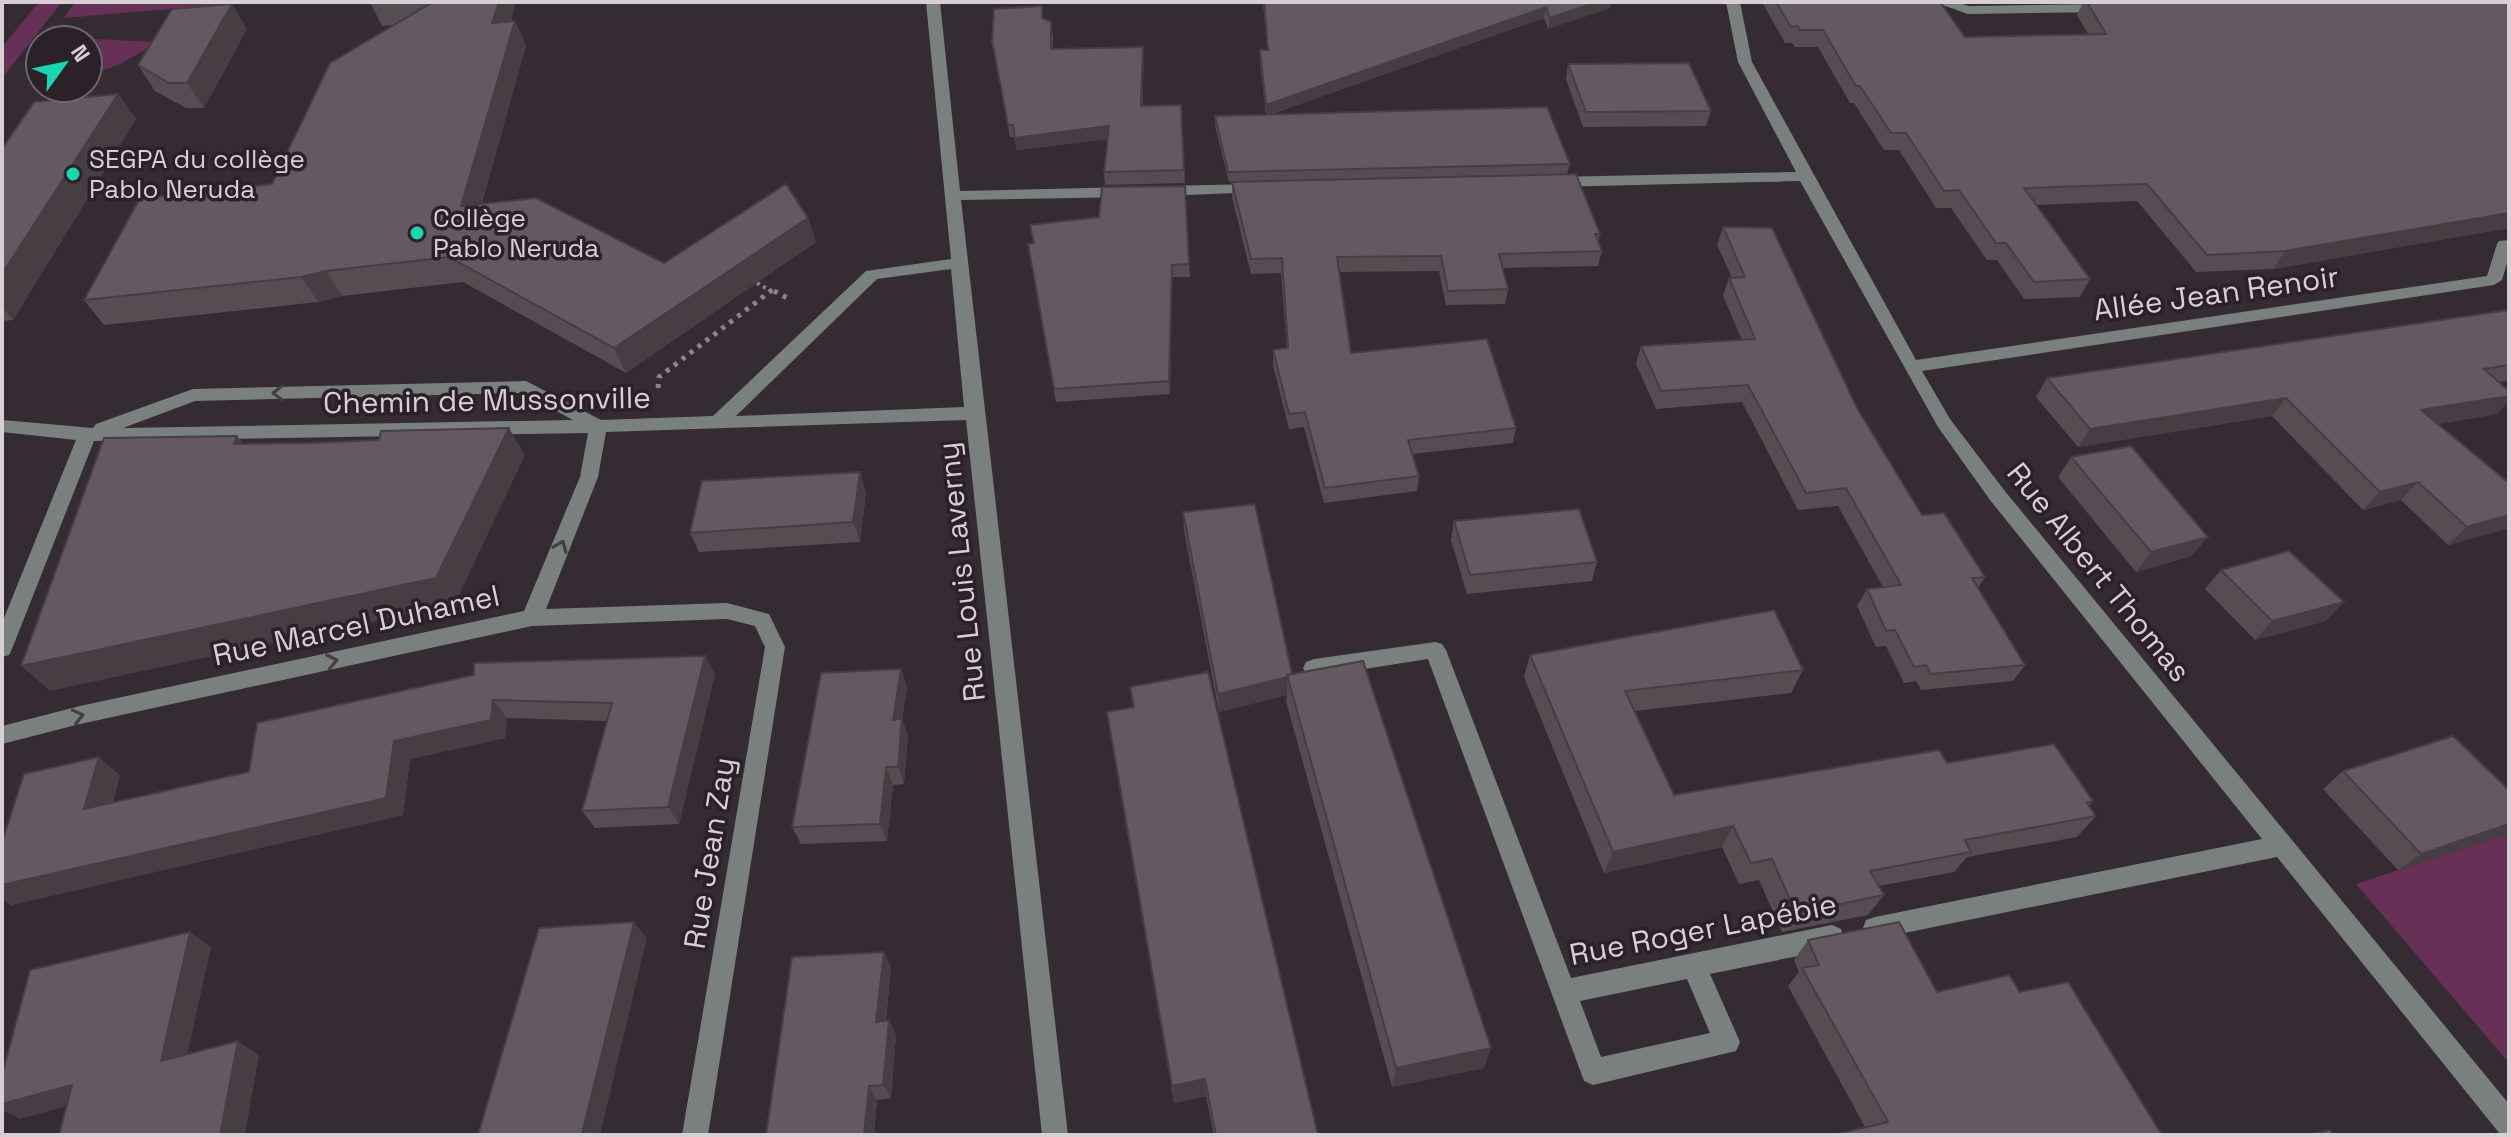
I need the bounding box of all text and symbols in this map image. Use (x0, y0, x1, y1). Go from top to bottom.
north arrow (24, 24, 104, 104)
text: N (65, 39, 97, 67)
place label: SEGPA du collège Pablo Neruda (89, 142, 305, 206)
marker: SEGPA du collège Pablo Neruda (64, 165, 82, 183)
place label: Collège Pablo Neruda (433, 201, 599, 265)
marker: Collège Pablo Neruda (408, 224, 426, 242)
street label: Allée Jean Renoir (2091, 256, 2341, 330)
street label: Chemin de Mussonville (323, 378, 651, 422)
one-way arrow (271, 384, 284, 402)
street label: Rue Louis Laverny (928, 440, 994, 704)
street label: Rue Albert Thomas (1999, 454, 2199, 690)
one-way arrow (551, 540, 568, 554)
street label: Rue Marcel Duhamel (209, 576, 503, 674)
one-way arrow (324, 653, 338, 670)
one-way arrow (70, 708, 84, 725)
street label: Rue Jean Zay (675, 754, 743, 952)
street label: Rue Roger Lapébie (1566, 884, 1840, 974)

